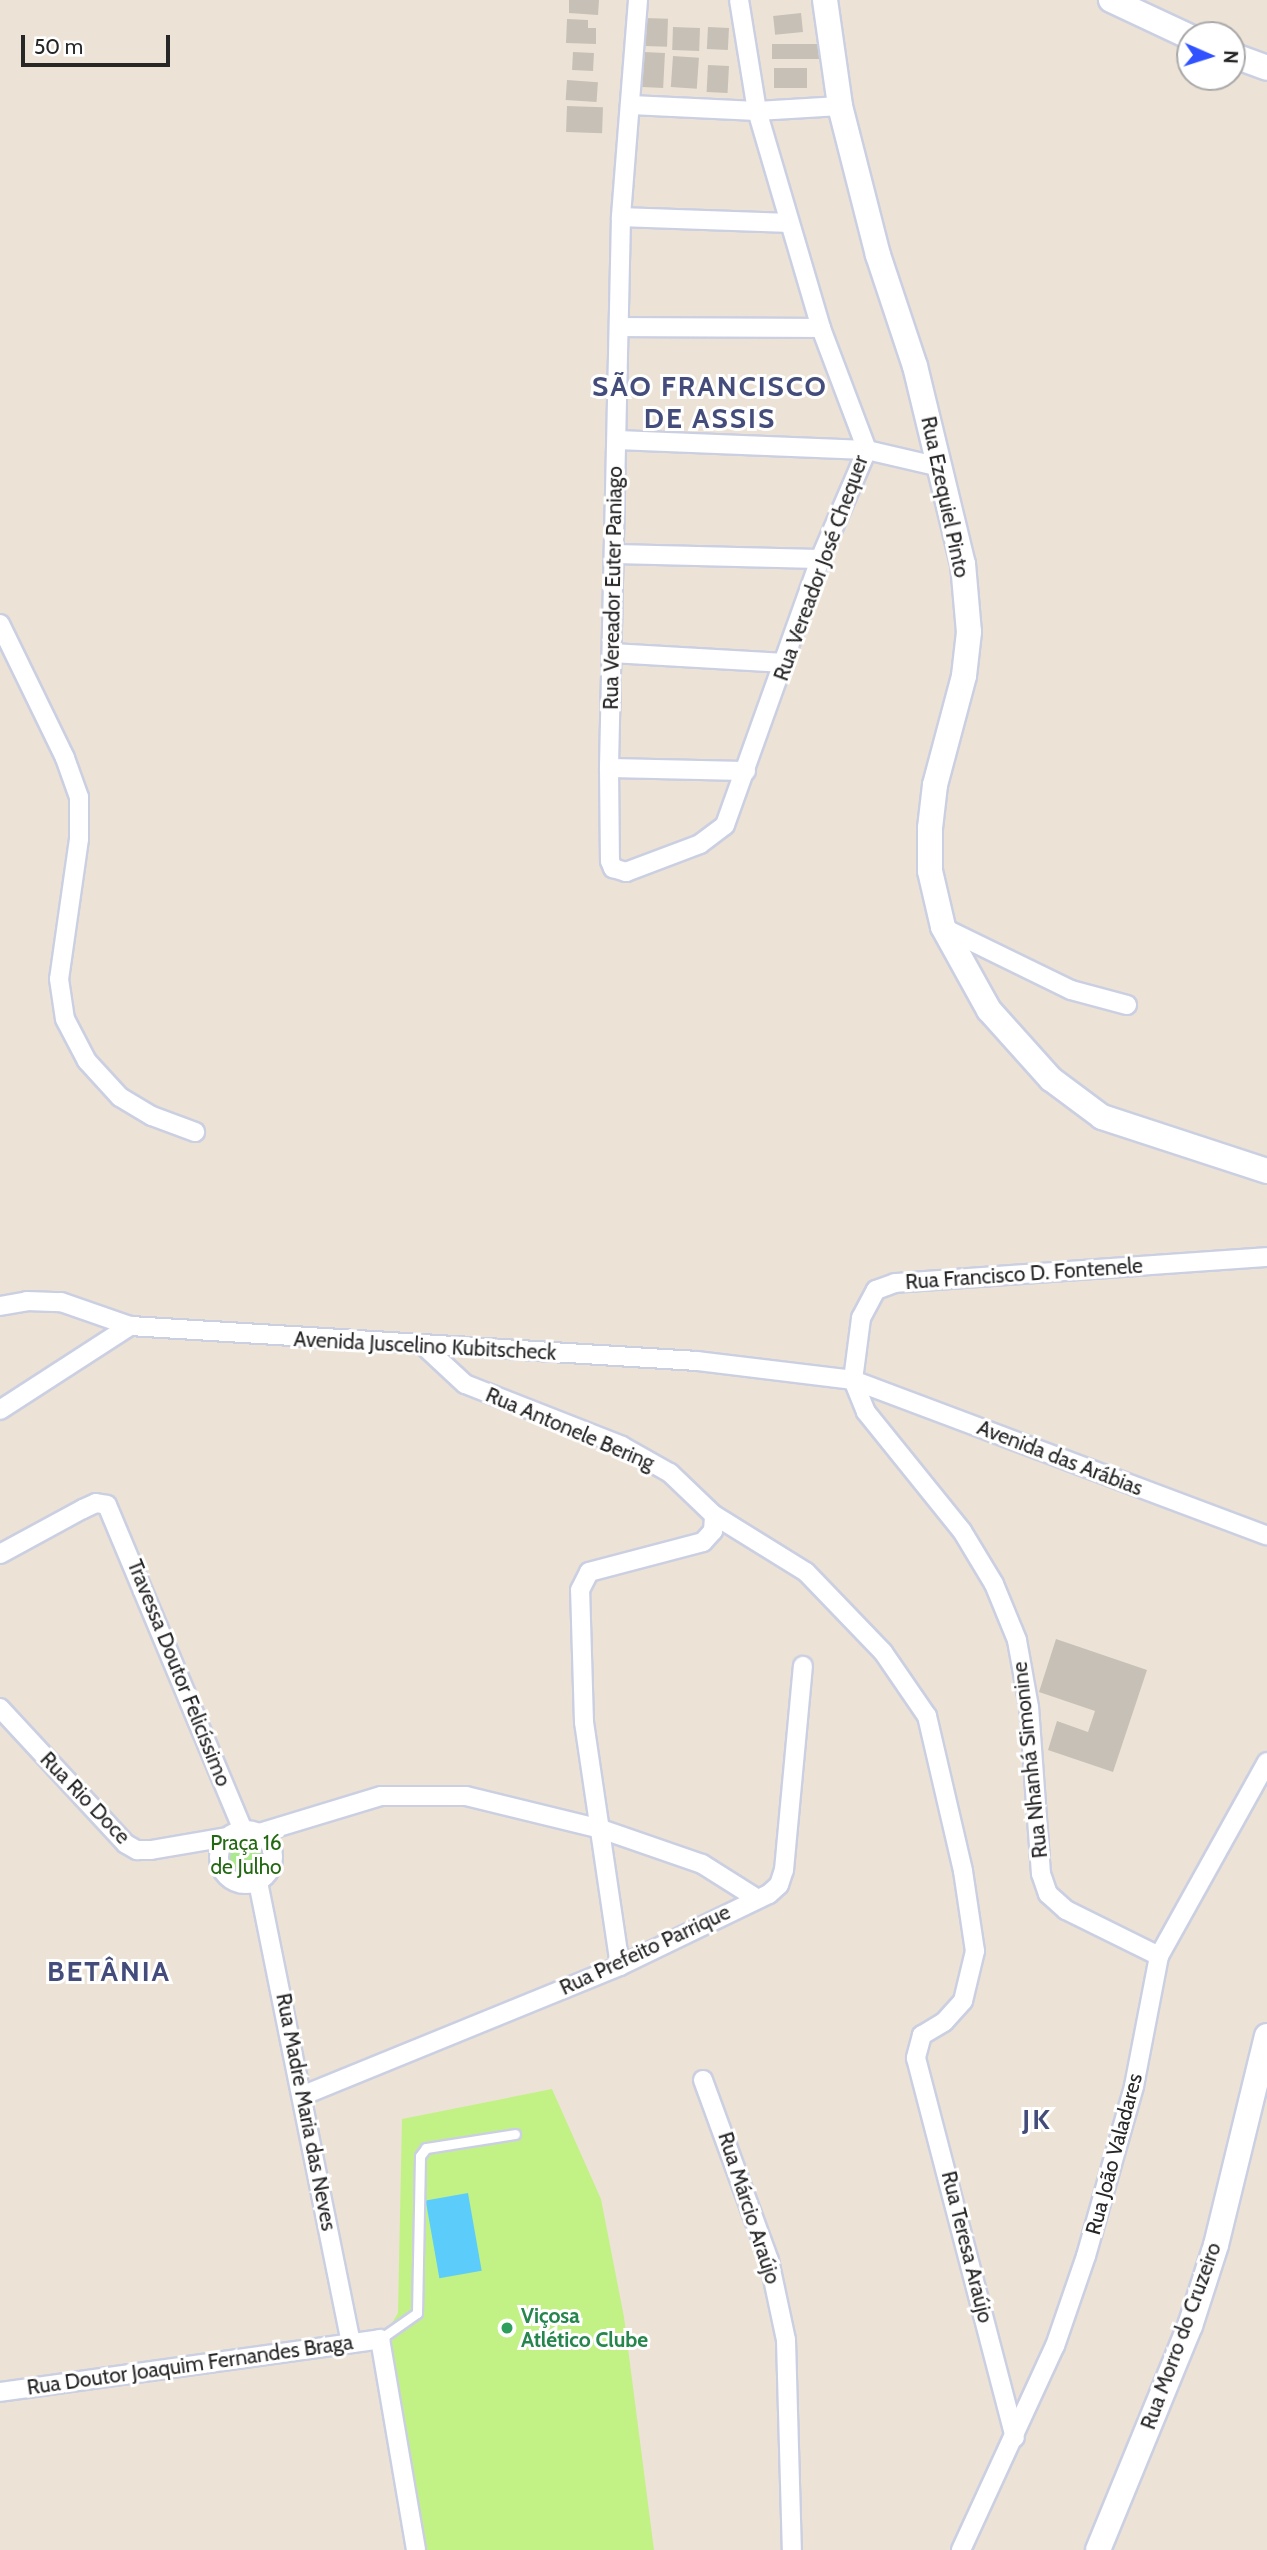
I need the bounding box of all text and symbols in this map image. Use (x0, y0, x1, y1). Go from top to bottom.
scale bar (24, 21, 173, 65)
north arrow (1176, 21, 1246, 91)
text: 50 m (34, 34, 83, 59)
text: N (1219, 50, 1242, 64)
district label: SÃO FRANCISCO DE ASSIS (594, 369, 826, 435)
street label: Rua Ezequiel Pinto (916, 414, 974, 580)
street label: Rua Vereador José Chequer (768, 452, 874, 684)
street label: Rua Vereador Euter Paniago (598, 466, 628, 710)
street label: Rua Francisco D. Fontenele (904, 1253, 1144, 1295)
street label: Avenida Juscelino Kubitscheck (293, 1327, 557, 1365)
street label: Rua Antonele Bering (482, 1382, 658, 1476)
street label: Avenida das Arábias (974, 1415, 1146, 1501)
street label: Travessa Doutor Felicíssimo (122, 1556, 236, 1790)
street label: Rua Nhanhá Simonine (1007, 1661, 1053, 1859)
street label: Rua Rio Doce (35, 1747, 135, 1849)
park label: Praça 16 de Julho (210, 1830, 282, 1880)
street label: Rua Prefeito Parrique (556, 1899, 734, 2001)
district label: BETÂNIA (48, 1954, 170, 1988)
street label: Rua Madre Maria das Neves (271, 1991, 341, 2233)
street label: Rua João Valadares (1080, 2071, 1148, 2237)
district label: JK (1023, 2102, 1051, 2136)
street label: Rua Márcio Araújo (713, 2129, 785, 2287)
street label: Rua Teresa Araújo (936, 2168, 998, 2326)
street label: Rua Morro do Cruzeiro (1135, 2239, 1227, 2433)
place label: Viçosa Atlético Clube (521, 2303, 648, 2353)
marker: Viçosa Atlético Clube (499, 2320, 515, 2336)
street label: Rua Doutor Joaquim Fernandes Braga (25, 2330, 355, 2400)

